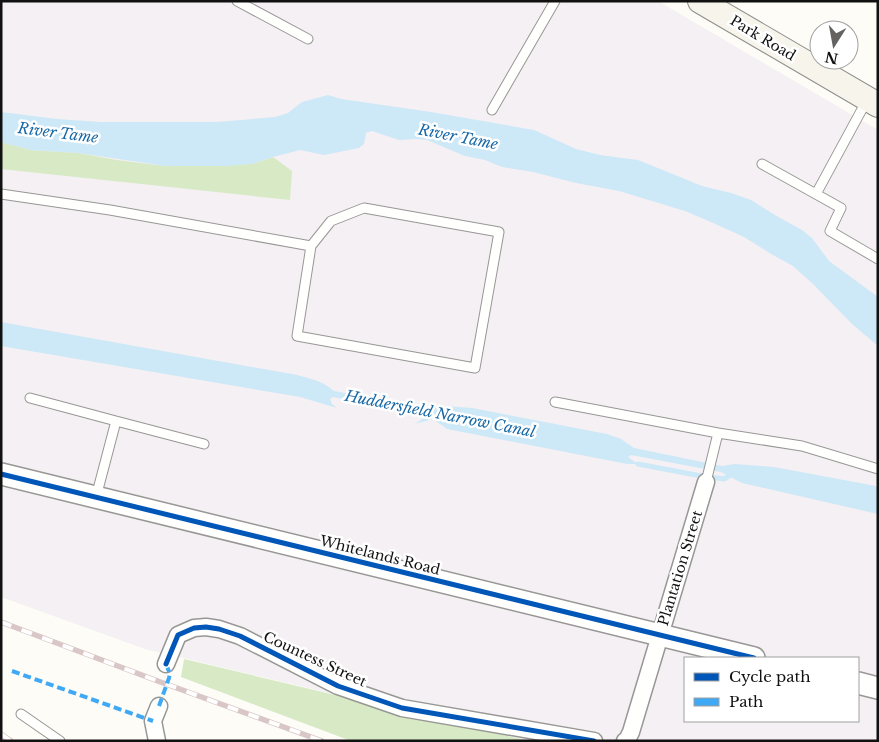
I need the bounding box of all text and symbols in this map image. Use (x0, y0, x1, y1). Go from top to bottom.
street label: Park Road (727, 11, 800, 65)
north arrow (809, 20, 859, 70)
text: N (823, 48, 840, 68)
water label: River Tame (16, 118, 99, 147)
water label: River Tame (416, 119, 500, 154)
water label: Huddersfield Narrow Canal (342, 386, 537, 441)
street label: Plantation Street (654, 508, 706, 628)
street label: Whitelands Road (317, 531, 443, 579)
street label: Countess Street (261, 627, 370, 691)
legend (684, 657, 859, 722)
text: Cycle path (729, 667, 811, 686)
text: Path (729, 692, 763, 711)

